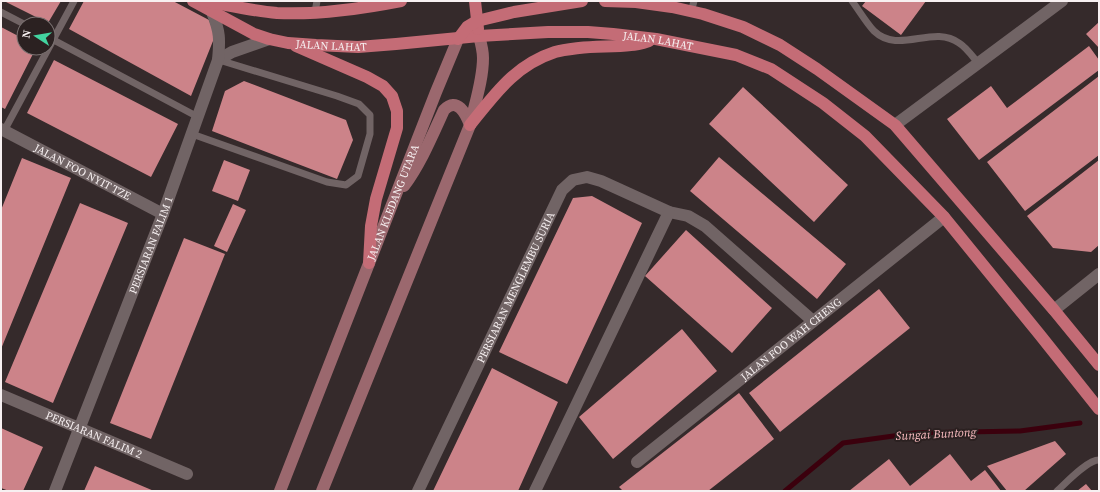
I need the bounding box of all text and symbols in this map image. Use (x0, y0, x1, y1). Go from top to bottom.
north arrow (16, 16, 56, 56)
street label: JALAN LAHAT (621, 28, 695, 54)
text: N (19, 29, 35, 40)
street label: JALAN LAHAT (294, 36, 368, 55)
street label: JALAN FOO NYIT TZE (31, 140, 134, 203)
street label: JALAN KLEDANG UTARA (363, 141, 423, 263)
street label: PERSIARAN FALIM 1 (125, 194, 176, 296)
street label: PERSIARAN MENGLEMBU SURIA (473, 208, 558, 365)
street label: JALAN FOO WAH CHENG (737, 294, 845, 385)
street label: PERSIARAN FALIM 2 (43, 407, 145, 462)
water label: Sungai Buntong (895, 424, 978, 444)

